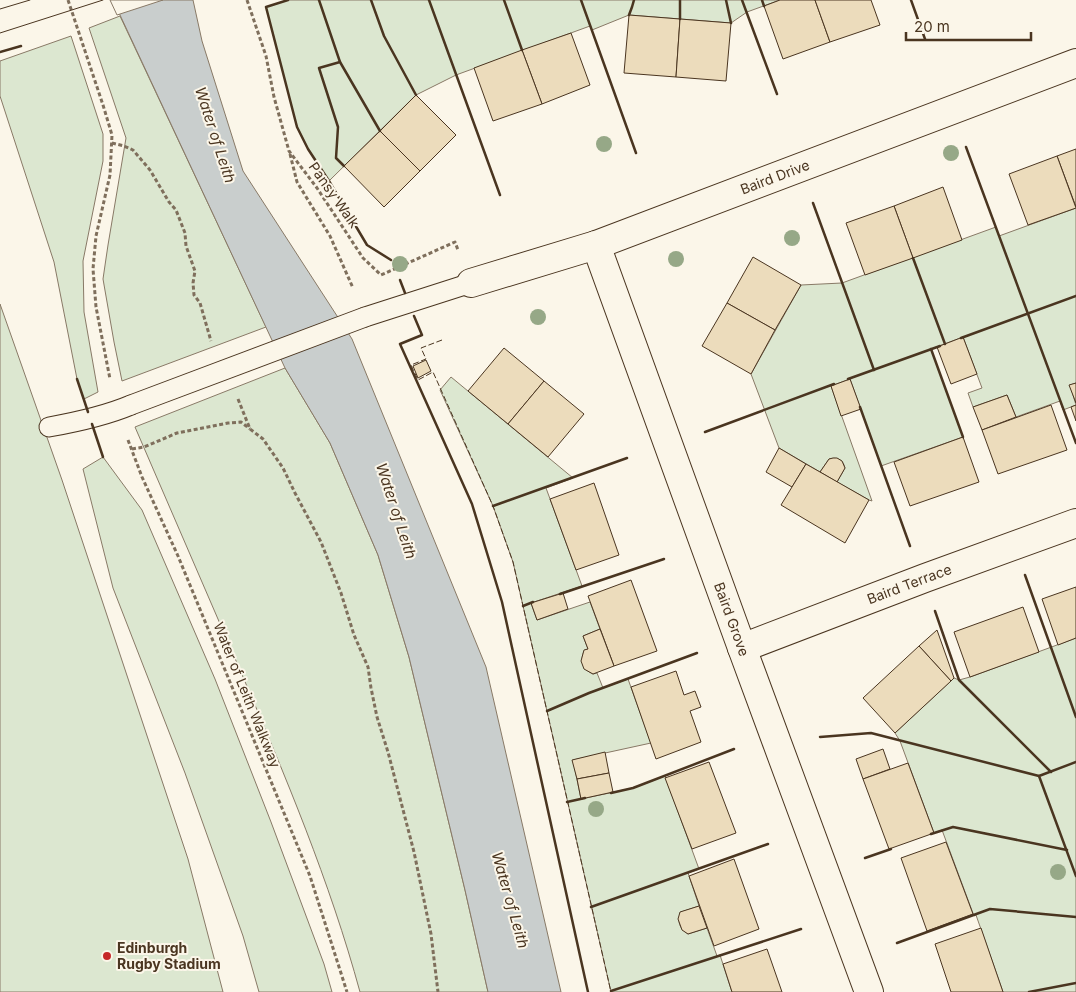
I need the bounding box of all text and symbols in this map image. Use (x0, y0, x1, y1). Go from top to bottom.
scale bar (906, 10, 1031, 42)
text: 20 m (914, 17, 950, 36)
water label: Water of Leith (191, 84, 240, 185)
street label: Baird Drive (738, 156, 812, 198)
street label: Pansy Walk (306, 159, 363, 231)
water label: Water of Leith (372, 460, 421, 561)
street label: Baird Terrace (864, 560, 954, 607)
street label: Baird Grove (711, 580, 753, 658)
street label: Water of Leith Walkway (210, 620, 285, 770)
water label: Water of Leith (488, 849, 533, 951)
place label: Edinburgh Rugby Stadium (117, 939, 221, 972)
marker: Edinburgh Rugby Stadium (101, 950, 113, 962)

